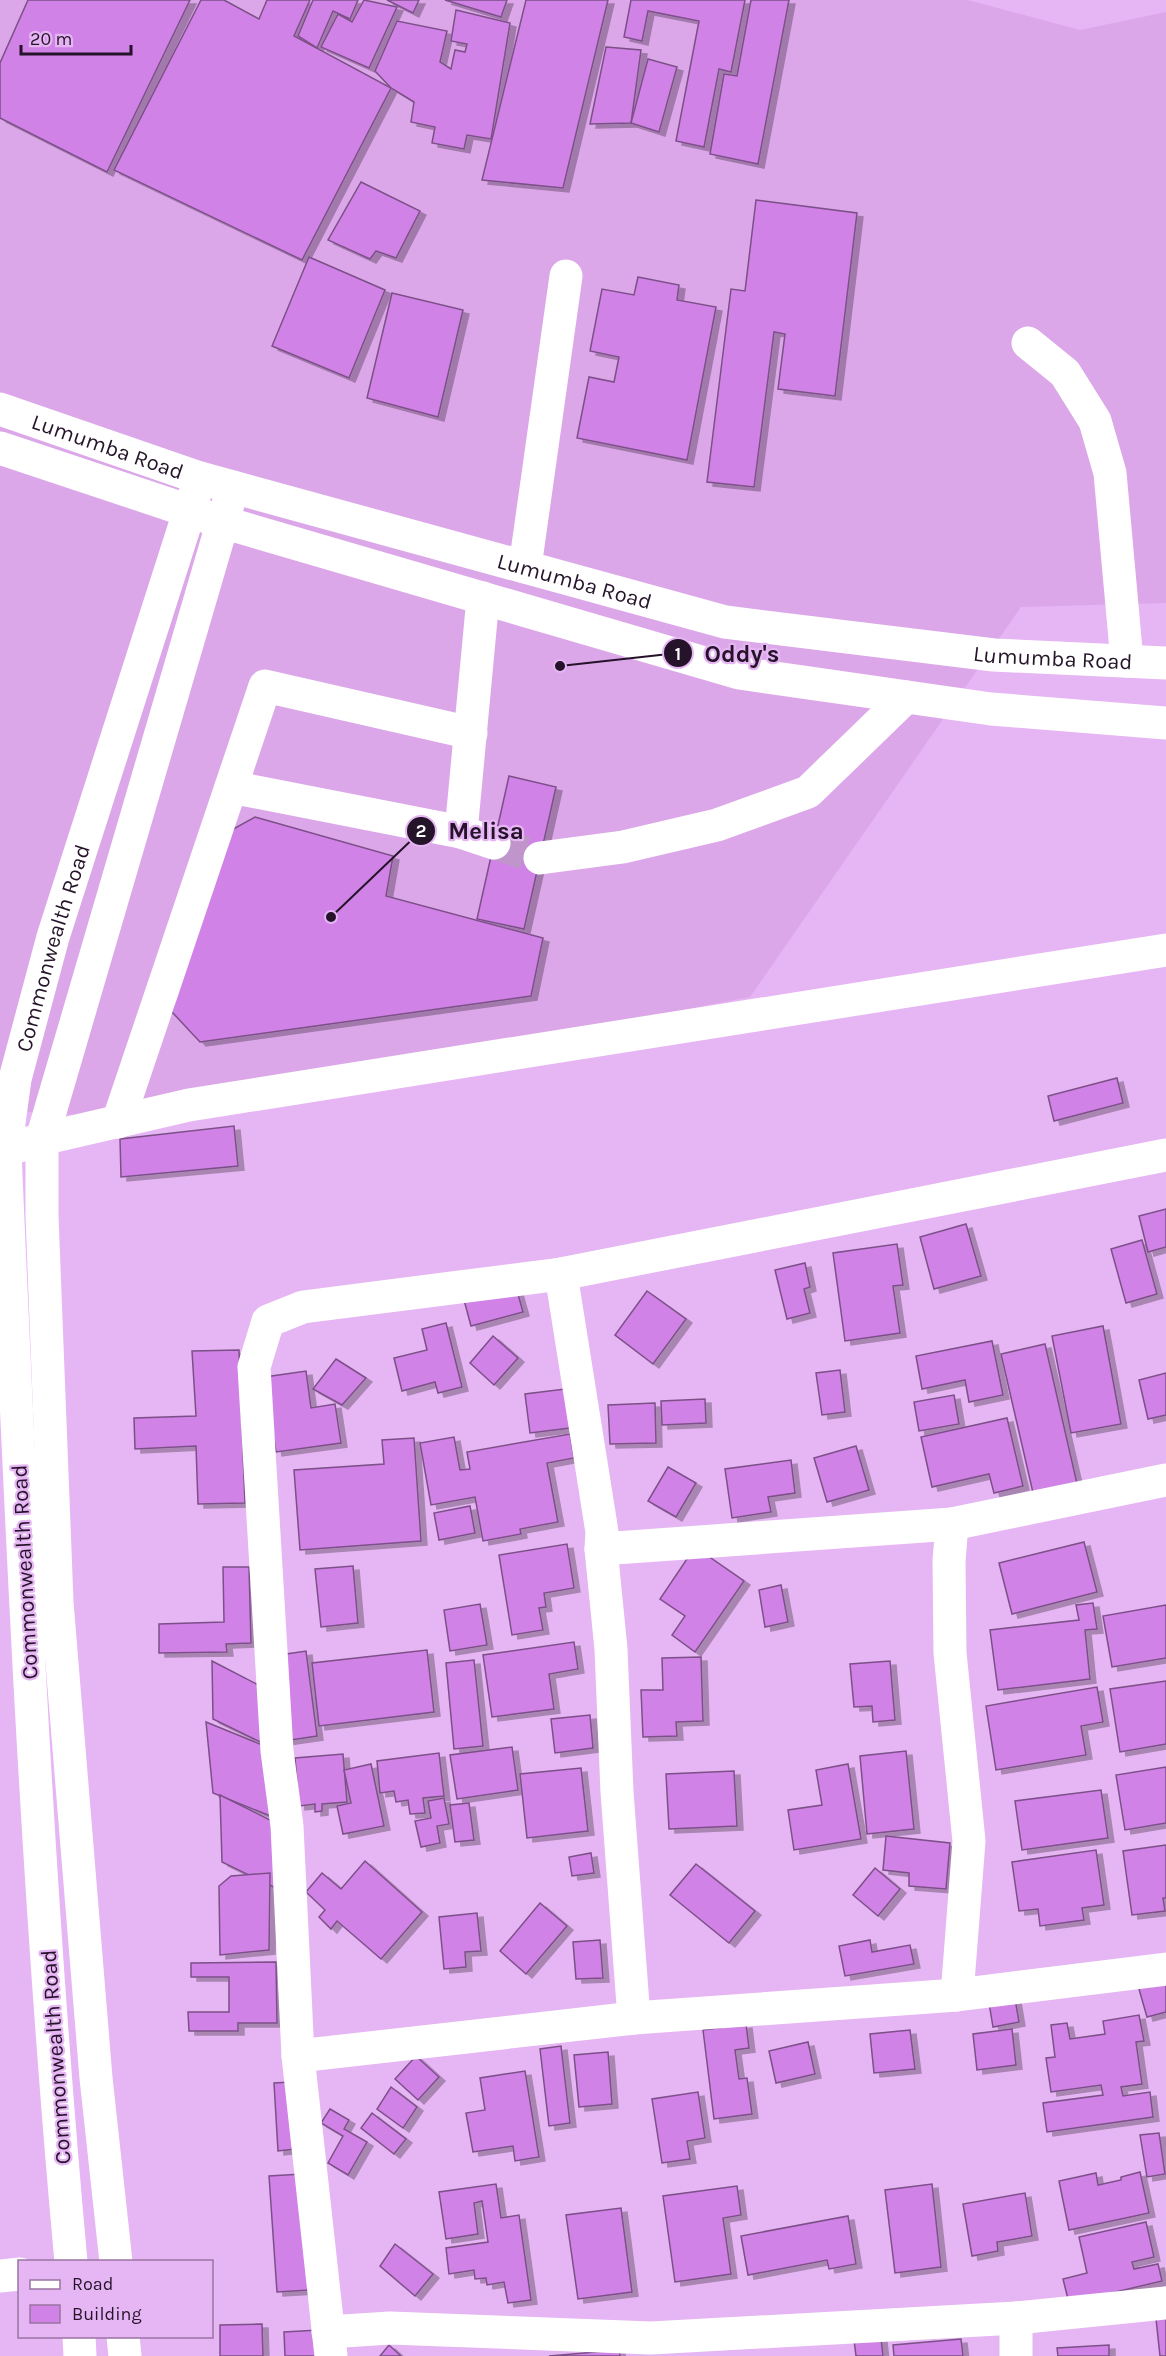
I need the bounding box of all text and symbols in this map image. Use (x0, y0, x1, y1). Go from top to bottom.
scale bar (21, 18, 130, 56)
text: 20 m (30, 28, 72, 50)
street label: Lumumba Road (28, 409, 187, 485)
street label: Lumumba Road (494, 548, 655, 615)
callout: Oddy's (663, 632, 792, 674)
text: Oddy's (705, 640, 779, 668)
street label: Lumumba Road (972, 641, 1133, 675)
text: 1 (675, 643, 681, 665)
callout: Melisa (406, 810, 536, 852)
text: Melisa (448, 817, 524, 845)
text: 2 (416, 820, 426, 842)
street label: Commonwealth Road (11, 841, 96, 1055)
street label: Commonwealth Road (6, 1464, 44, 1680)
street label: Commonwealth Road (36, 1949, 76, 2165)
legend (18, 2260, 213, 2338)
text: Road (72, 2273, 113, 2295)
text: Building (72, 2303, 142, 2325)

